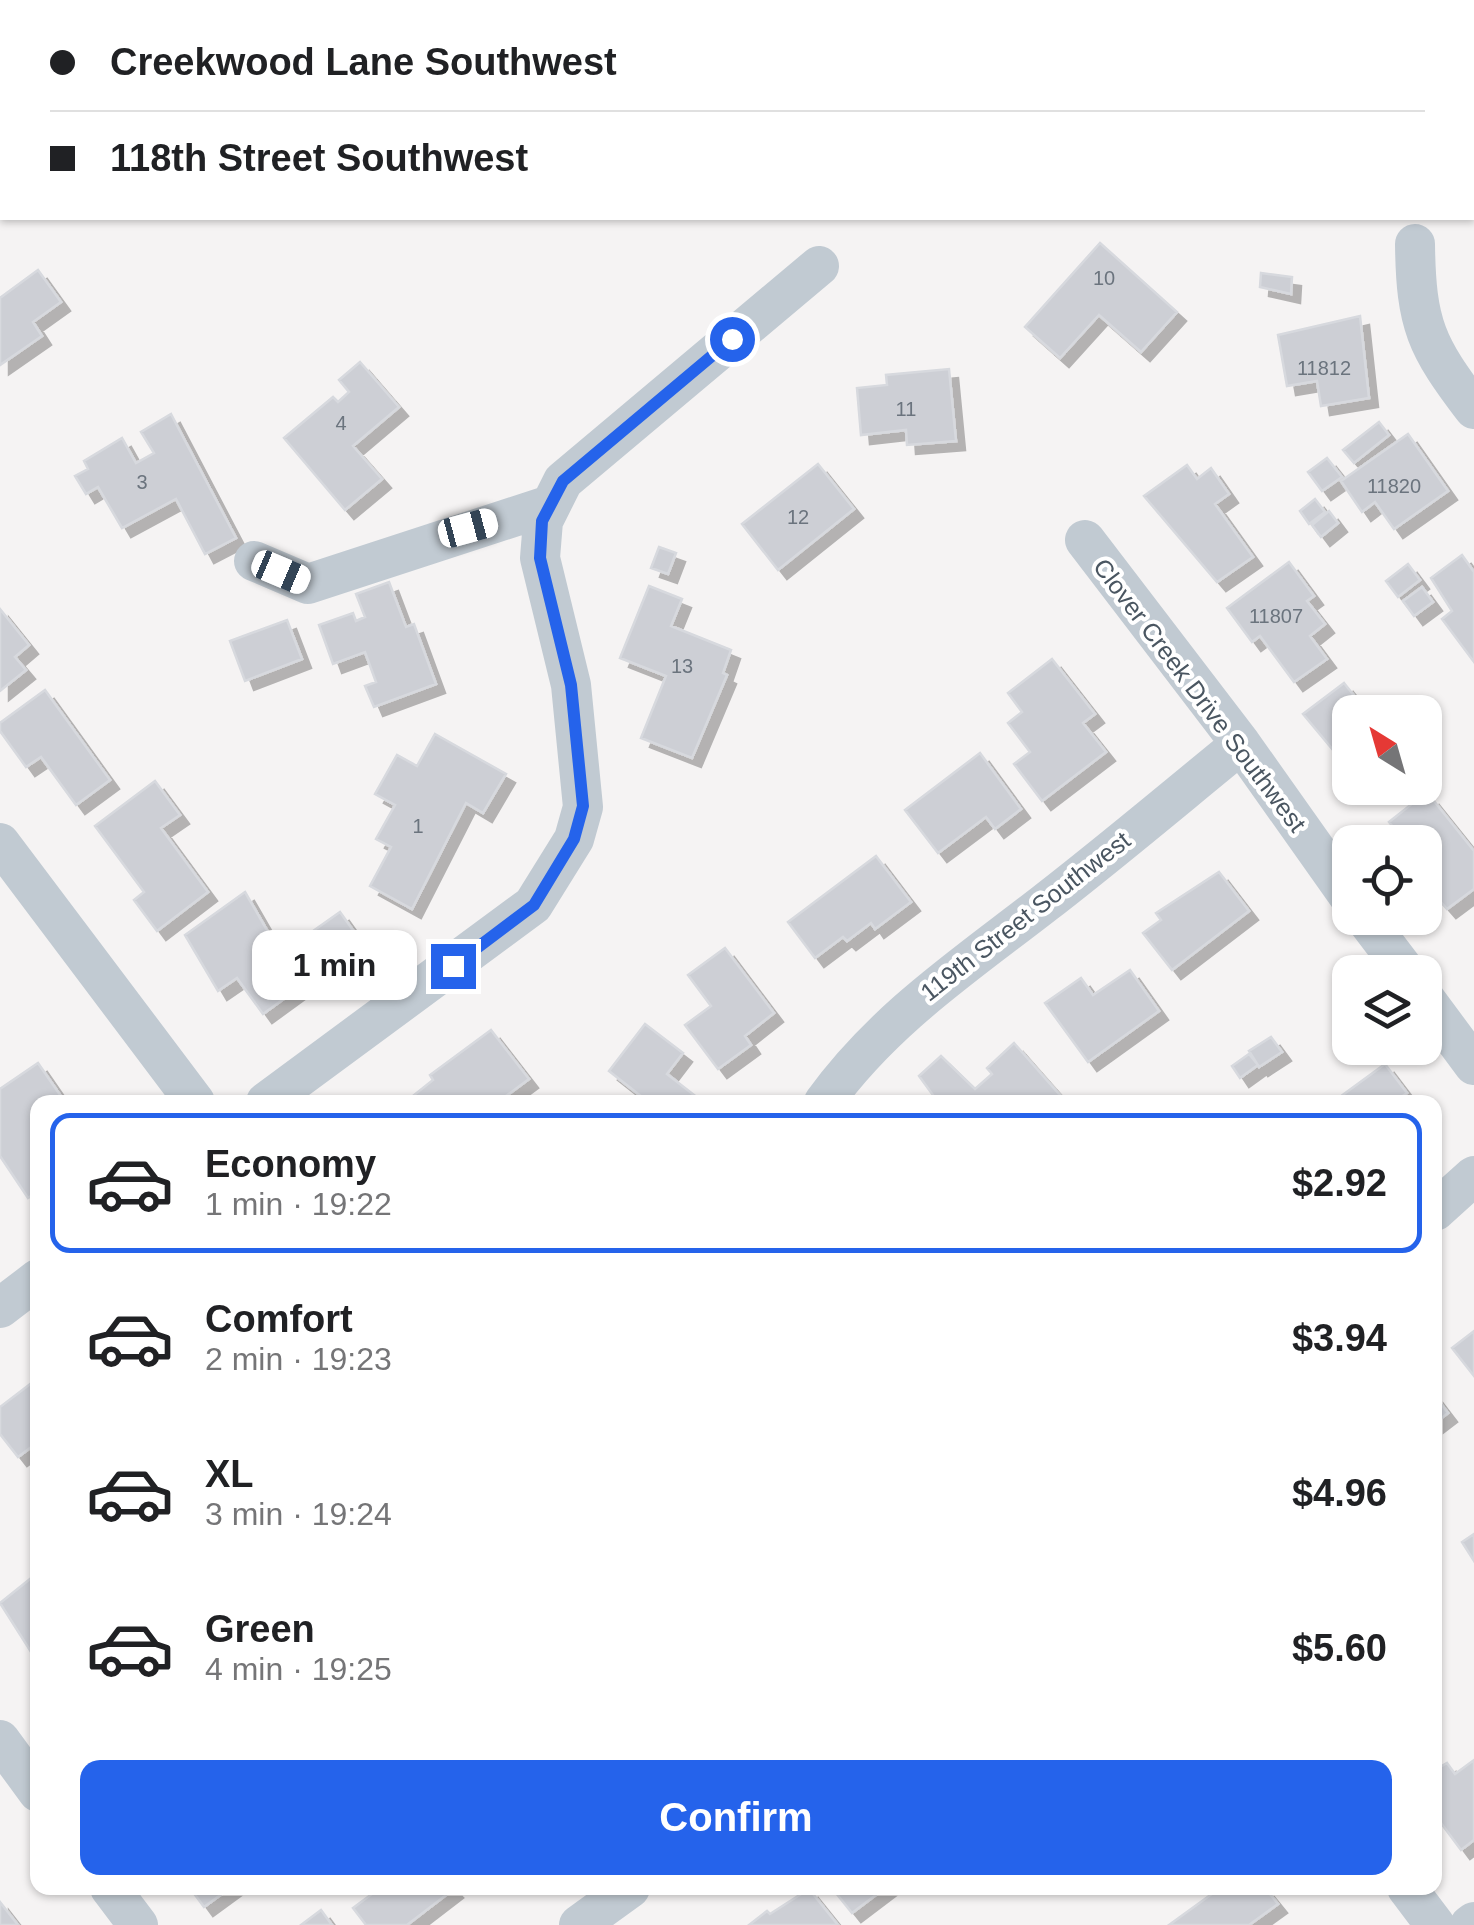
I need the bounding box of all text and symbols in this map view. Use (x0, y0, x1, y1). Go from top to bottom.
text: Creekwood Lane Southwest (110, 41, 617, 83)
text: 118th Street Southwest (110, 137, 528, 179)
house number: 10 (1093, 267, 1115, 289)
route start (710, 317, 755, 362)
house number: 11812 (1297, 357, 1351, 379)
house number: 11 (896, 398, 916, 420)
house number: 4 (335, 412, 347, 434)
house number: 3 (136, 471, 148, 493)
house number: 11820 (1367, 475, 1421, 497)
car (435, 506, 501, 550)
house number: 12 (787, 506, 809, 528)
car (248, 546, 314, 598)
street label: Clover Creek Drive Southwest (1088, 553, 1312, 837)
house number: 11807 (1249, 605, 1303, 627)
house number: 13 (671, 655, 693, 677)
north arrow (1332, 695, 1442, 805)
map controls (1332, 695, 1442, 1065)
house number: 1 (412, 815, 424, 837)
button: locate (1332, 825, 1442, 935)
street label: 119th Street Southwest (915, 826, 1135, 1006)
callout: 1 min (253, 931, 418, 1001)
route end (431, 944, 476, 989)
text: 1 min (293, 947, 376, 983)
button: layers (1332, 955, 1442, 1065)
icon: car (85, 1138, 175, 1228)
text: Economy (205, 1143, 376, 1185)
text: $2.92 (1292, 1162, 1387, 1204)
text: 1 min · 19:22 (205, 1186, 392, 1222)
icon: car (85, 1293, 175, 1383)
text: Comfort (205, 1298, 353, 1340)
text: $3.94 (1292, 1317, 1387, 1359)
text: 2 min · 19:23 (205, 1341, 392, 1377)
icon: car (85, 1448, 175, 1538)
text: XL (205, 1453, 254, 1495)
text: $4.96 (1292, 1472, 1387, 1514)
text: 3 min · 19:24 (205, 1496, 392, 1532)
icon: car (85, 1603, 175, 1693)
text: Green (205, 1608, 315, 1650)
text: $5.60 (1292, 1627, 1387, 1669)
text: 4 min · 19:25 (205, 1651, 392, 1687)
button: Confirm (80, 1760, 1392, 1875)

